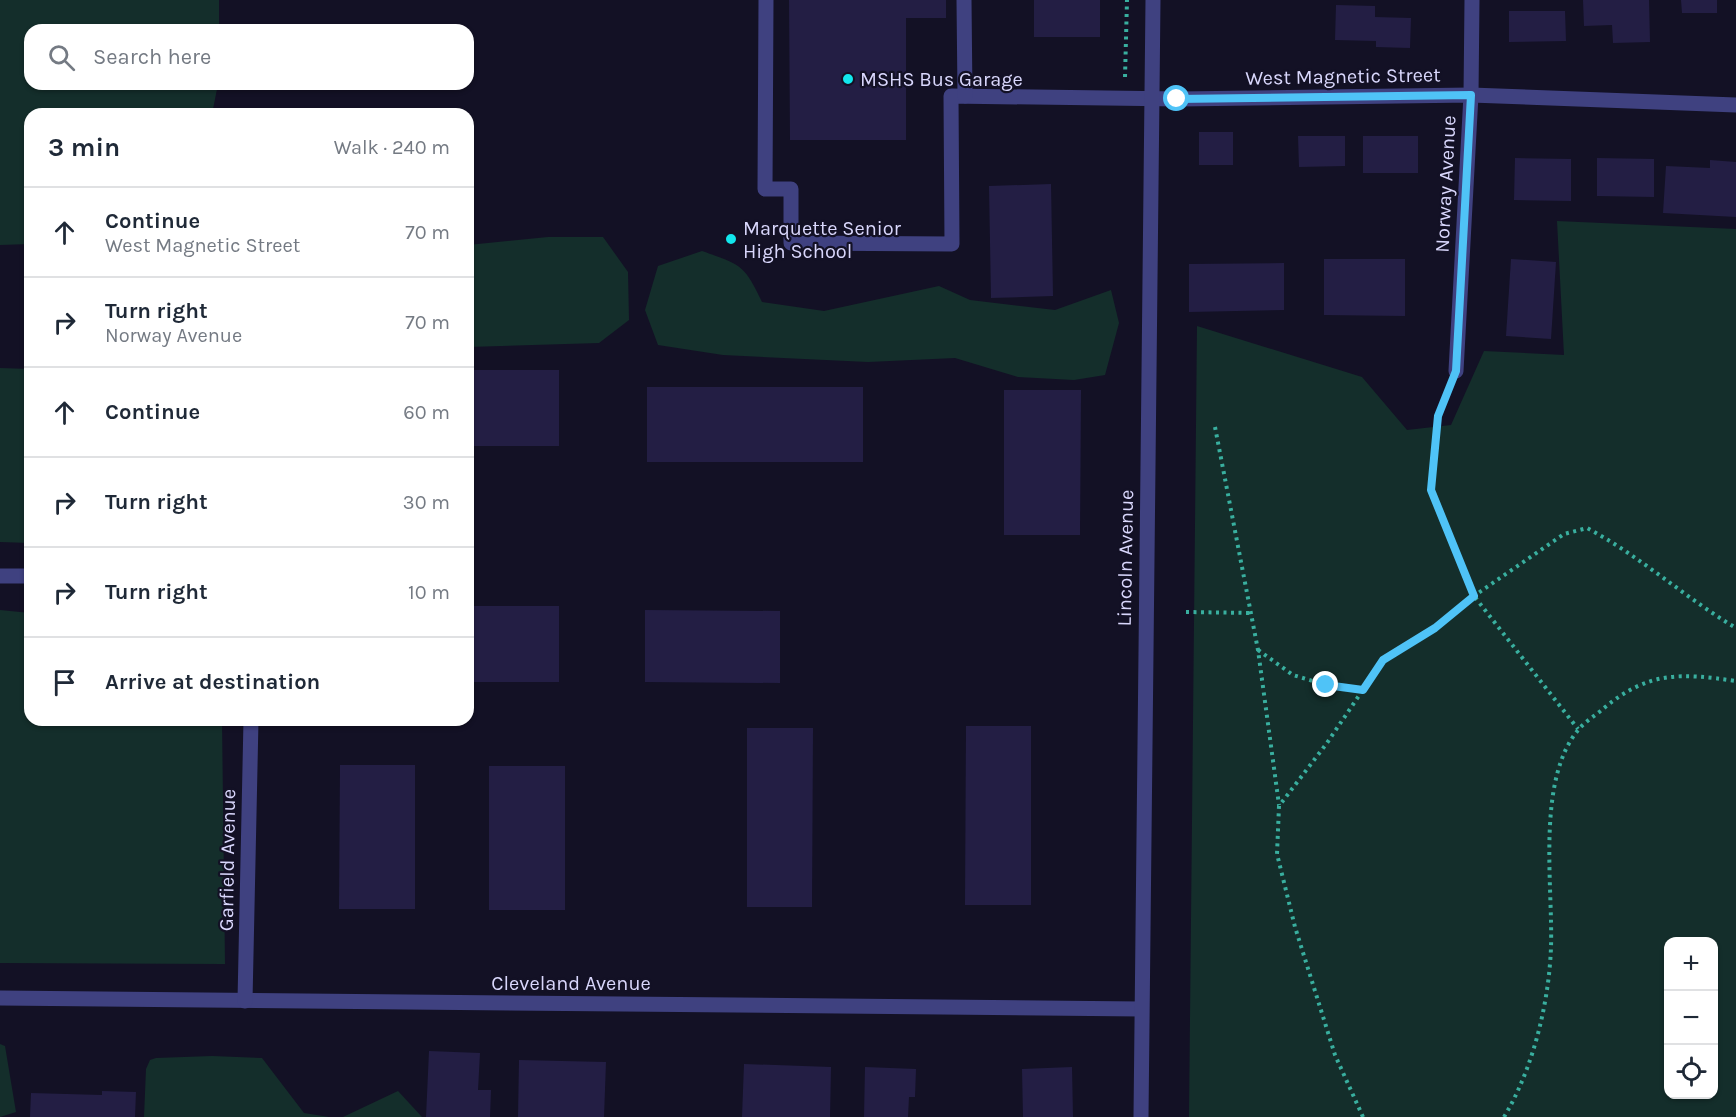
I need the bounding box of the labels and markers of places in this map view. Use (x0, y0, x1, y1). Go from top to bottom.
place label: MSHS Bus Garage (860, 68, 1023, 91)
marker: MSHS Bus Garage (841, 72, 855, 86)
place label: Marquette Senior High School (743, 217, 902, 263)
marker: Marquette Senior High School (724, 232, 738, 246)

